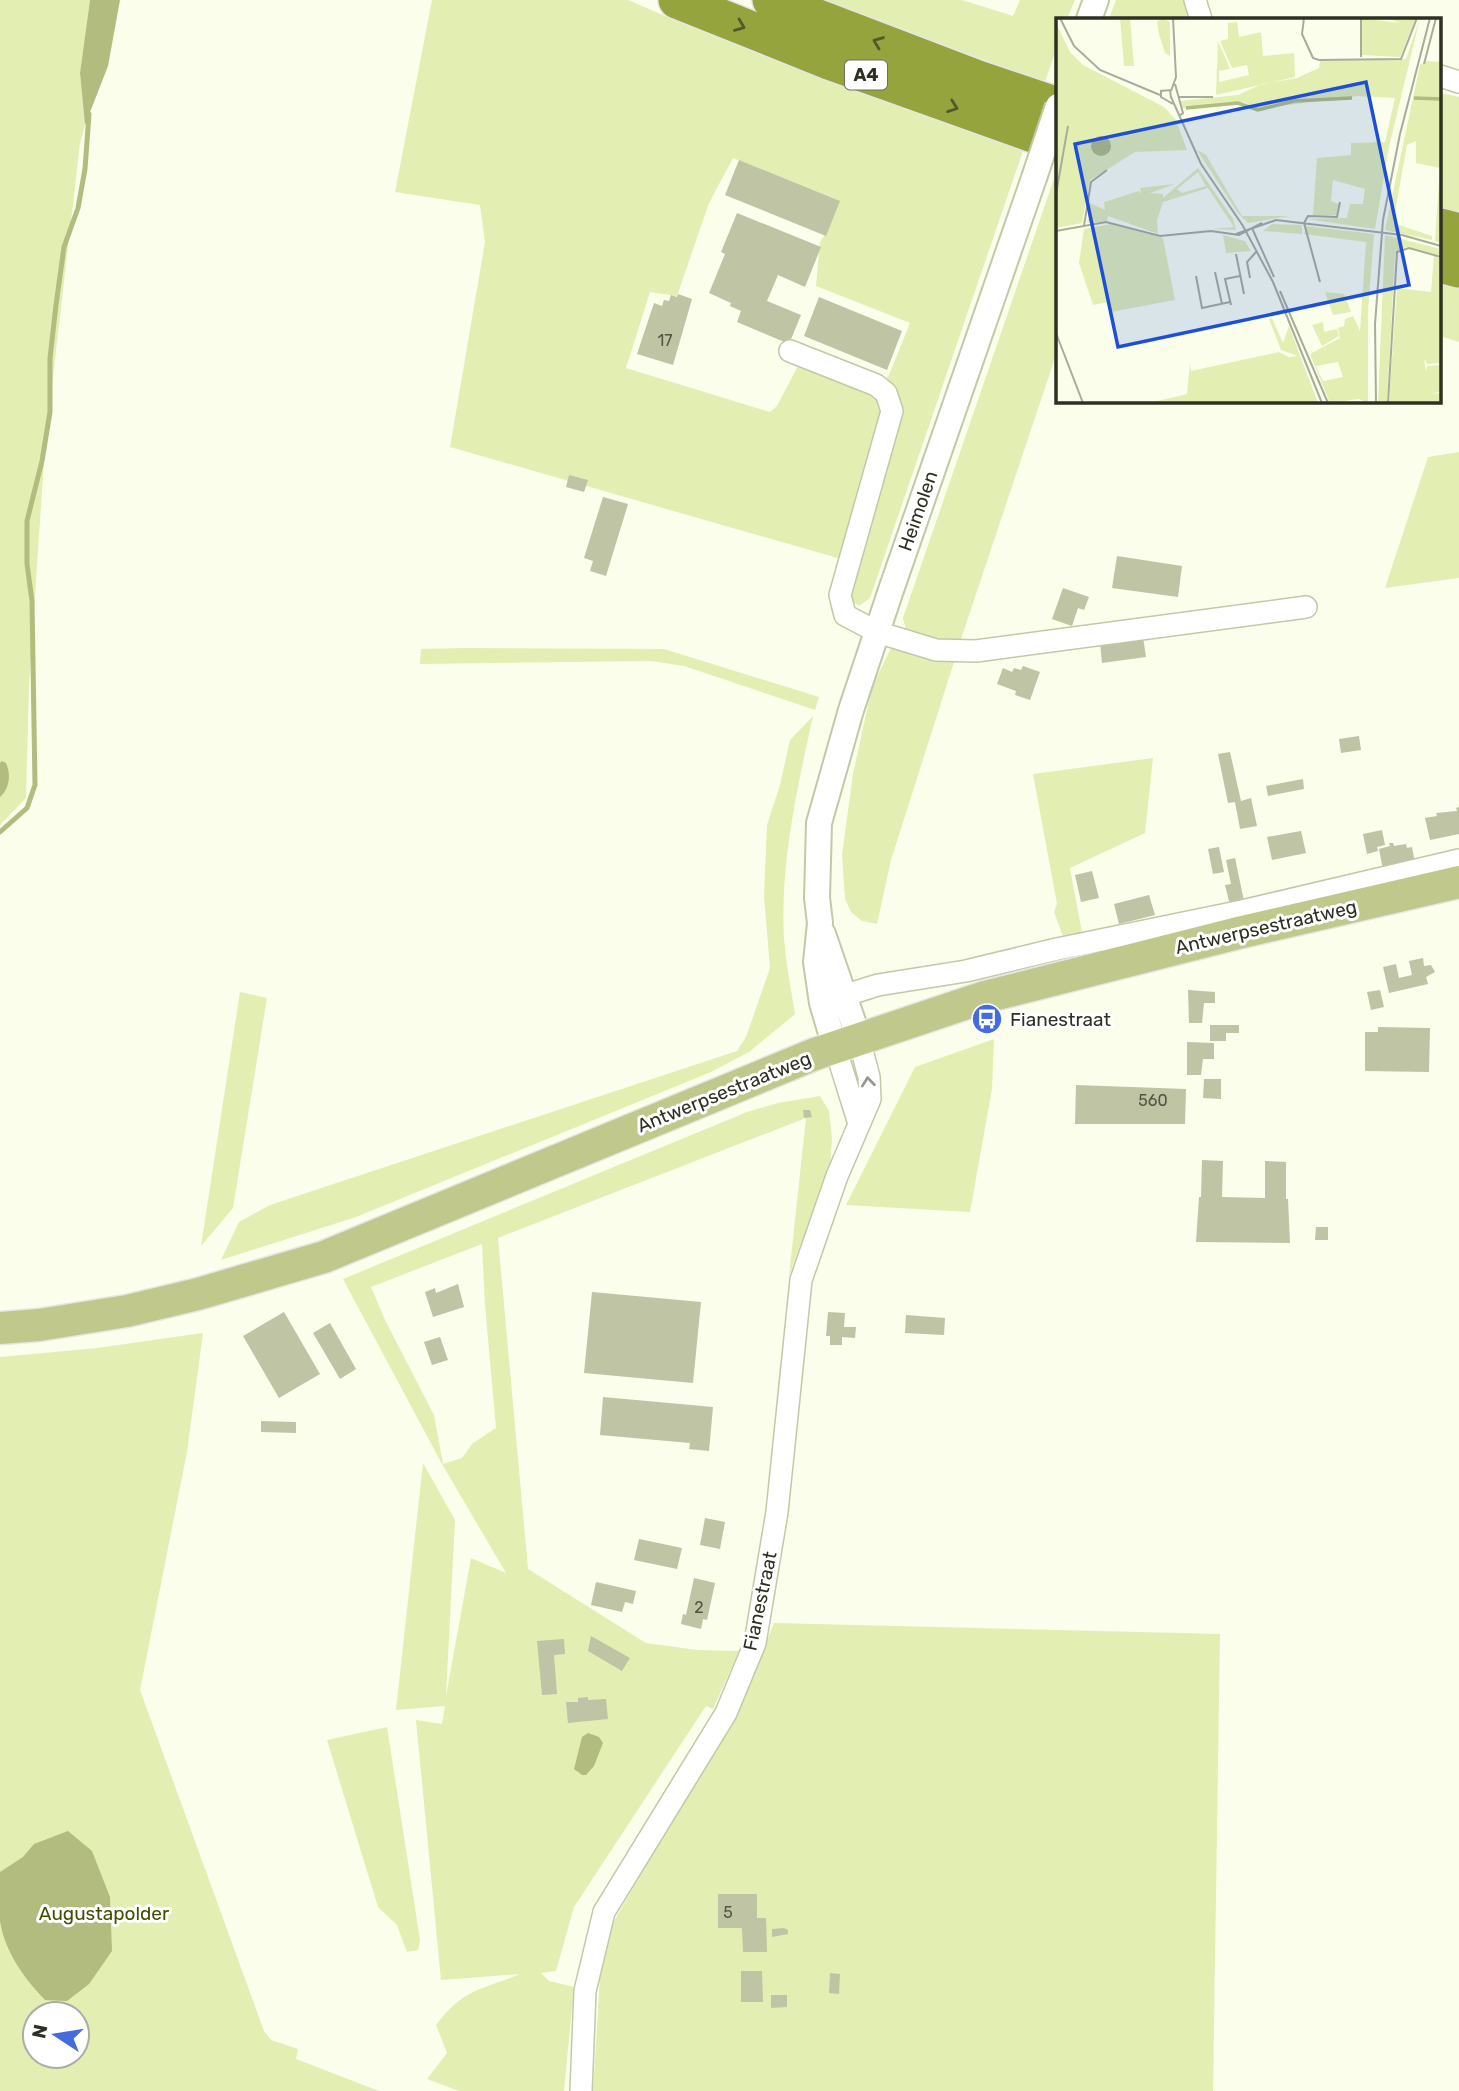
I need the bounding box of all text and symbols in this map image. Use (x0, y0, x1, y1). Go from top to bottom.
one-way arrow (734, 17, 746, 31)
inset map (1056, 18, 1442, 402)
one-way arrow (873, 36, 885, 50)
road number: A4 (845, 60, 887, 90)
one-way arrow (946, 98, 958, 112)
house number: 17 (657, 331, 673, 350)
street label: Heimolen (894, 468, 942, 554)
street label: Antwerpsestraatweg (1173, 895, 1359, 959)
bus stop icon: Fianestraat (970, 1002, 1004, 1036)
place label: Fianestraat (1010, 1008, 1111, 1031)
street label: Antwerpsestraatweg (634, 1047, 814, 1137)
one-way arrow (861, 1076, 876, 1088)
house number: 560 (1138, 1091, 1168, 1110)
street label: Fianestraat (738, 1549, 782, 1653)
house number: 2 (694, 1598, 704, 1617)
park label: Augustapolder (39, 1902, 170, 1925)
house number: 5 (723, 1903, 733, 1922)
north arrow (21, 2000, 91, 2070)
text: N (27, 2022, 53, 2041)

